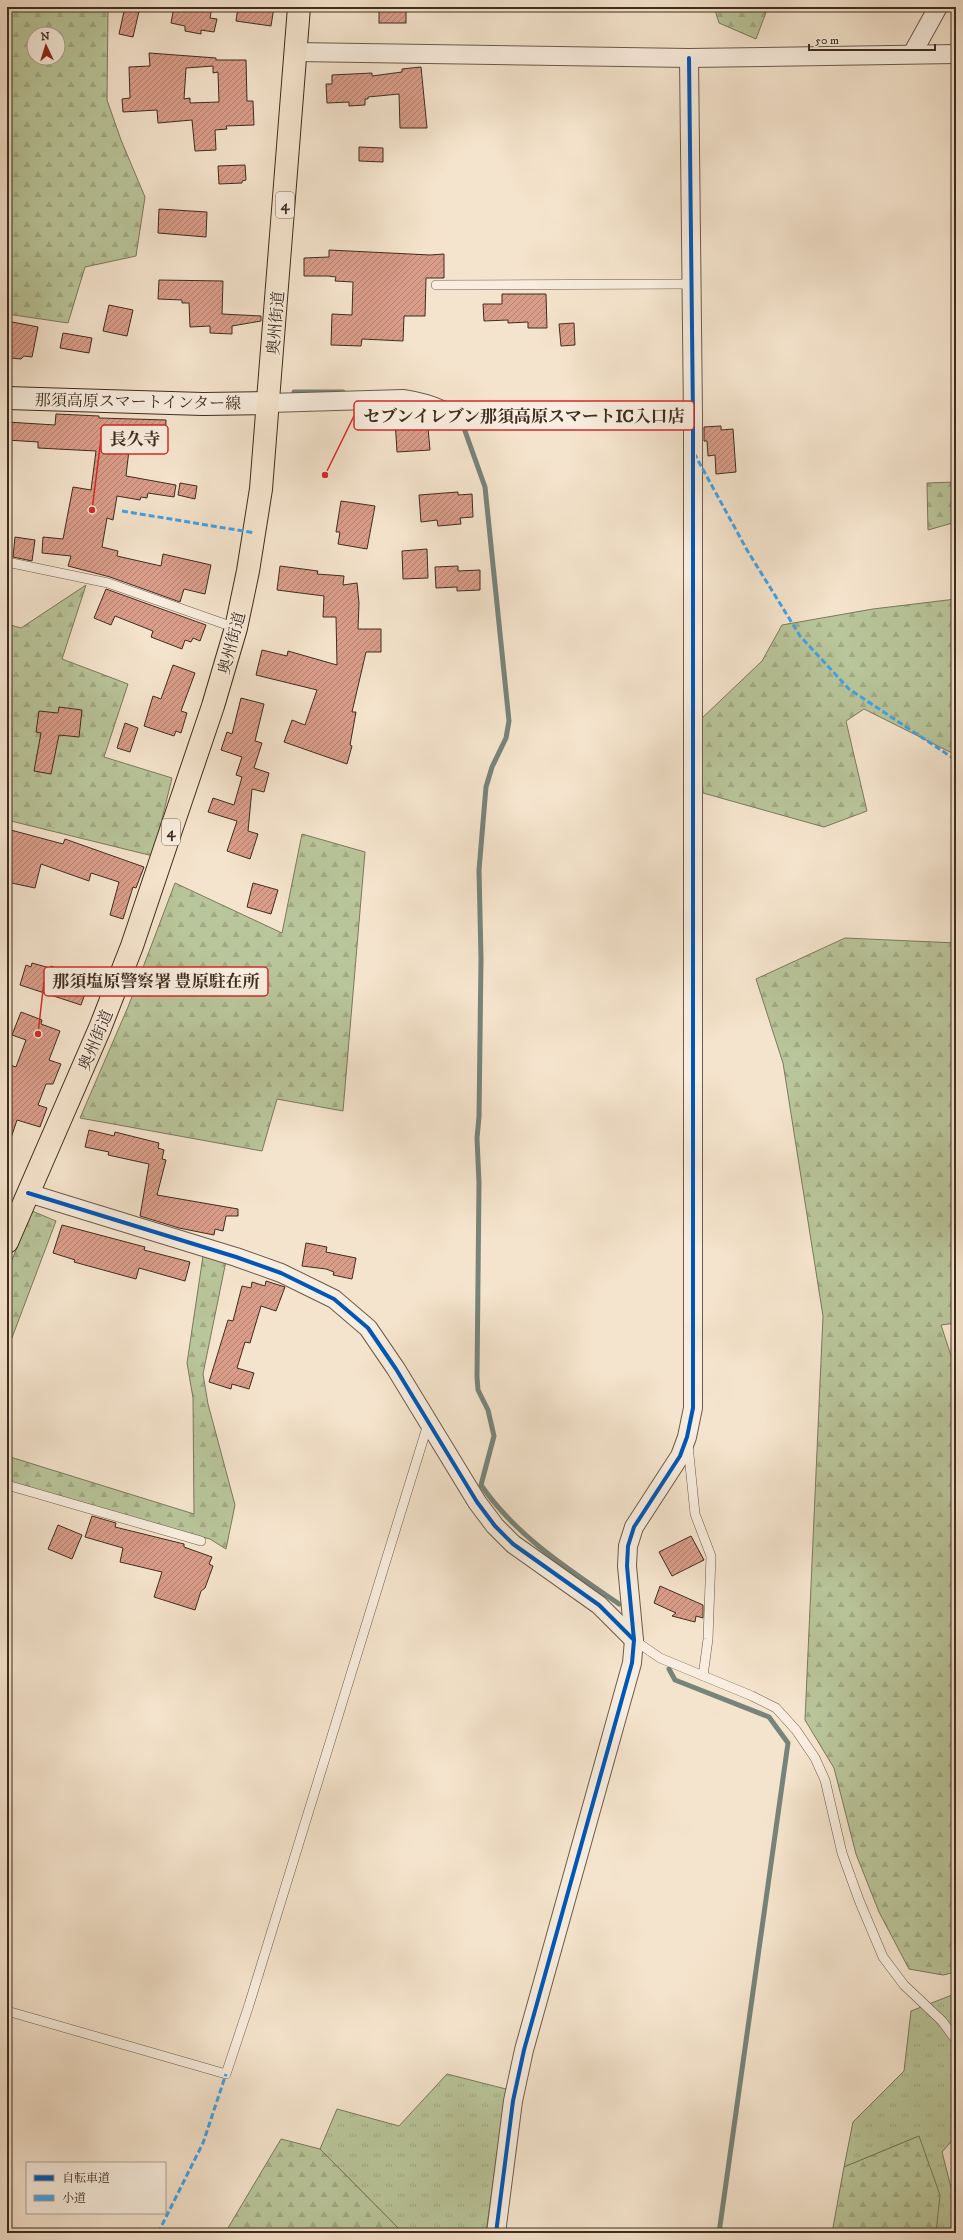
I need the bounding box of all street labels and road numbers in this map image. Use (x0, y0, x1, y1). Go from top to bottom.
road number: 4 (276, 192, 294, 218)
street label: 奥州街道 (263, 290, 289, 356)
street label: 那須高原スマートインター線 (35, 390, 241, 414)
street label: 奥州街道 (214, 610, 250, 677)
road number: 4 (162, 819, 180, 845)
street label: 奥州街道 (74, 1007, 118, 1074)

